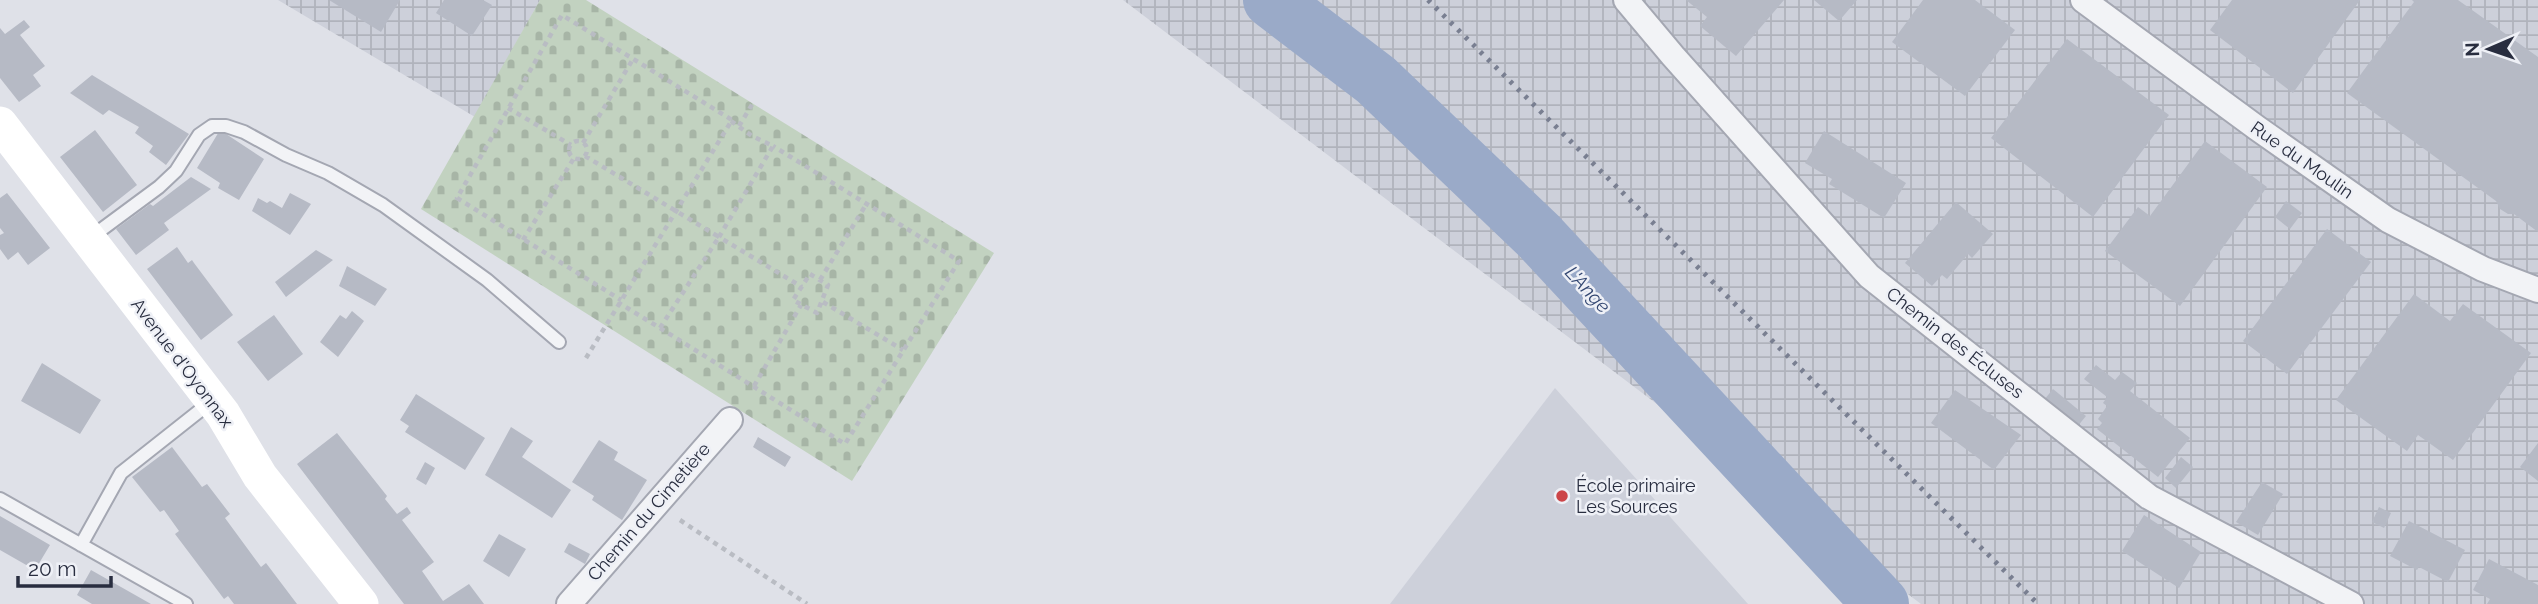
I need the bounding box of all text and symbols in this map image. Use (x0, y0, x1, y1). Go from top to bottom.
north arrow (2454, 14, 2524, 84)
text: N (2461, 42, 2483, 57)
street label: Rue du Moulin (2247, 116, 2358, 203)
water label: L'Ange (1561, 261, 1615, 317)
street label: Chemin des Écluses (1883, 282, 2029, 403)
street label: Avenue d'Oyonnax (127, 294, 238, 431)
street label: Chemin du Cimetière (583, 438, 715, 585)
place label: École primaire Les Sources (1576, 474, 1696, 517)
marker: École primaire Les Sources (1554, 488, 1570, 504)
scale bar (18, 544, 110, 588)
text: 20 m (28, 556, 76, 581)

